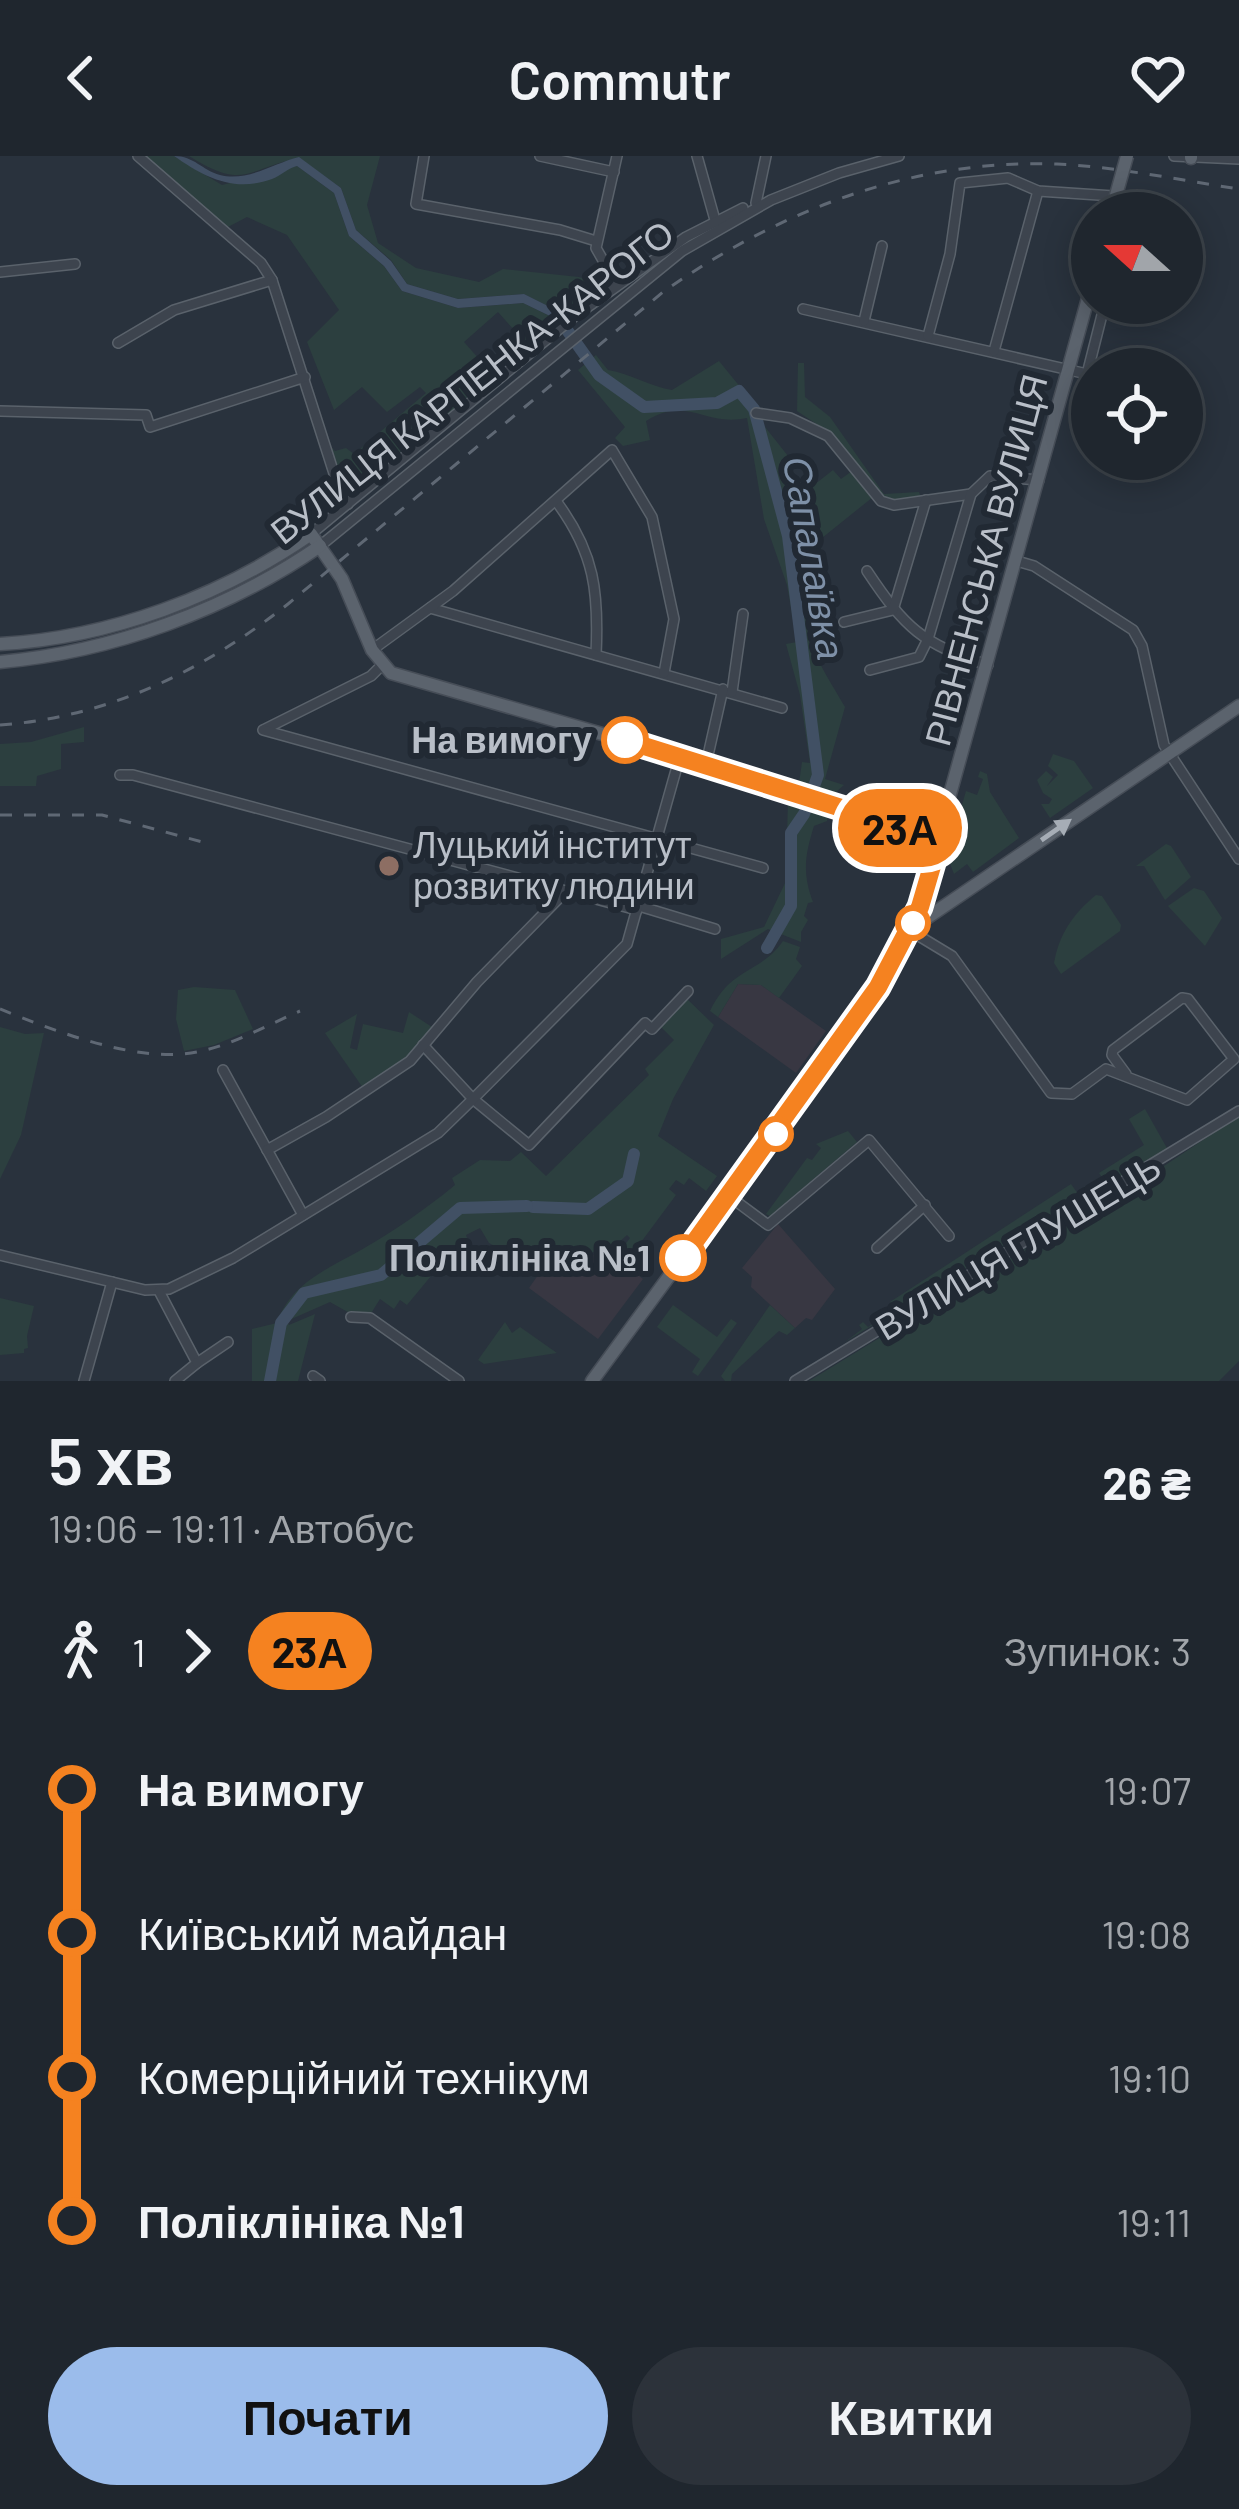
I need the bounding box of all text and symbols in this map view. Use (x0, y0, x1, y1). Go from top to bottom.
icon: back (48, 45, 114, 111)
icon: heart (1125, 45, 1191, 111)
text: Commutr (508, 46, 731, 111)
north arrow (1071, 192, 1203, 324)
map controls (1071, 192, 1203, 480)
street label: ВУЛИЦЯ КАРПЕНКА-КАРОГО (261, 210, 682, 552)
button: locate (1071, 348, 1203, 480)
street label: РІВНЕНСЬКА ВУЛИЦЯ (914, 369, 1056, 750)
water label: Сапалаївка (775, 453, 856, 663)
place label: На вимогу (411, 717, 592, 761)
marker: На вимогу (603, 718, 647, 762)
line badge: 23А (831, 789, 969, 867)
text: 23А (862, 803, 938, 853)
one-way arrow (1040, 819, 1072, 842)
place label: Луцький інститут розвитку людини (413, 822, 695, 907)
marker: Луцький інститут розвитку людини (376, 853, 402, 879)
unlabelled marker (897, 907, 929, 939)
unlabelled marker (760, 1118, 792, 1150)
street label: ВУЛИЦЯ ГЛУШЕЦЬ (867, 1144, 1168, 1349)
place label: Поліклініка №1 (389, 1235, 650, 1278)
marker: Поліклініка №1 (661, 1236, 705, 1280)
text: 5 хв (48, 1419, 173, 1498)
text: 26 ₴ (1103, 1455, 1191, 1509)
text: 19:06 – 19:11 · Автобус (48, 1504, 414, 1551)
icon: walk (48, 1618, 114, 1684)
icon: forward (164, 1618, 230, 1684)
text: 23А (272, 1626, 348, 1676)
text: Зупинок: 3 (1004, 1627, 1191, 1674)
text: 1 (132, 1628, 146, 1675)
text: На вимогу (138, 1761, 364, 1815)
text: 19:07 (1103, 1766, 1191, 1813)
text: Київський майдан (138, 1905, 507, 1959)
text: 19:08 (1101, 1910, 1191, 1957)
text: Комерційний технікум (138, 2049, 590, 2103)
text: 19:10 (1108, 2054, 1191, 2101)
text: Поліклініка №1 (138, 2193, 464, 2247)
text: 19:11 (1116, 2198, 1191, 2245)
button: Почати (48, 2347, 608, 2485)
button: Квитки (632, 2347, 1191, 2485)

